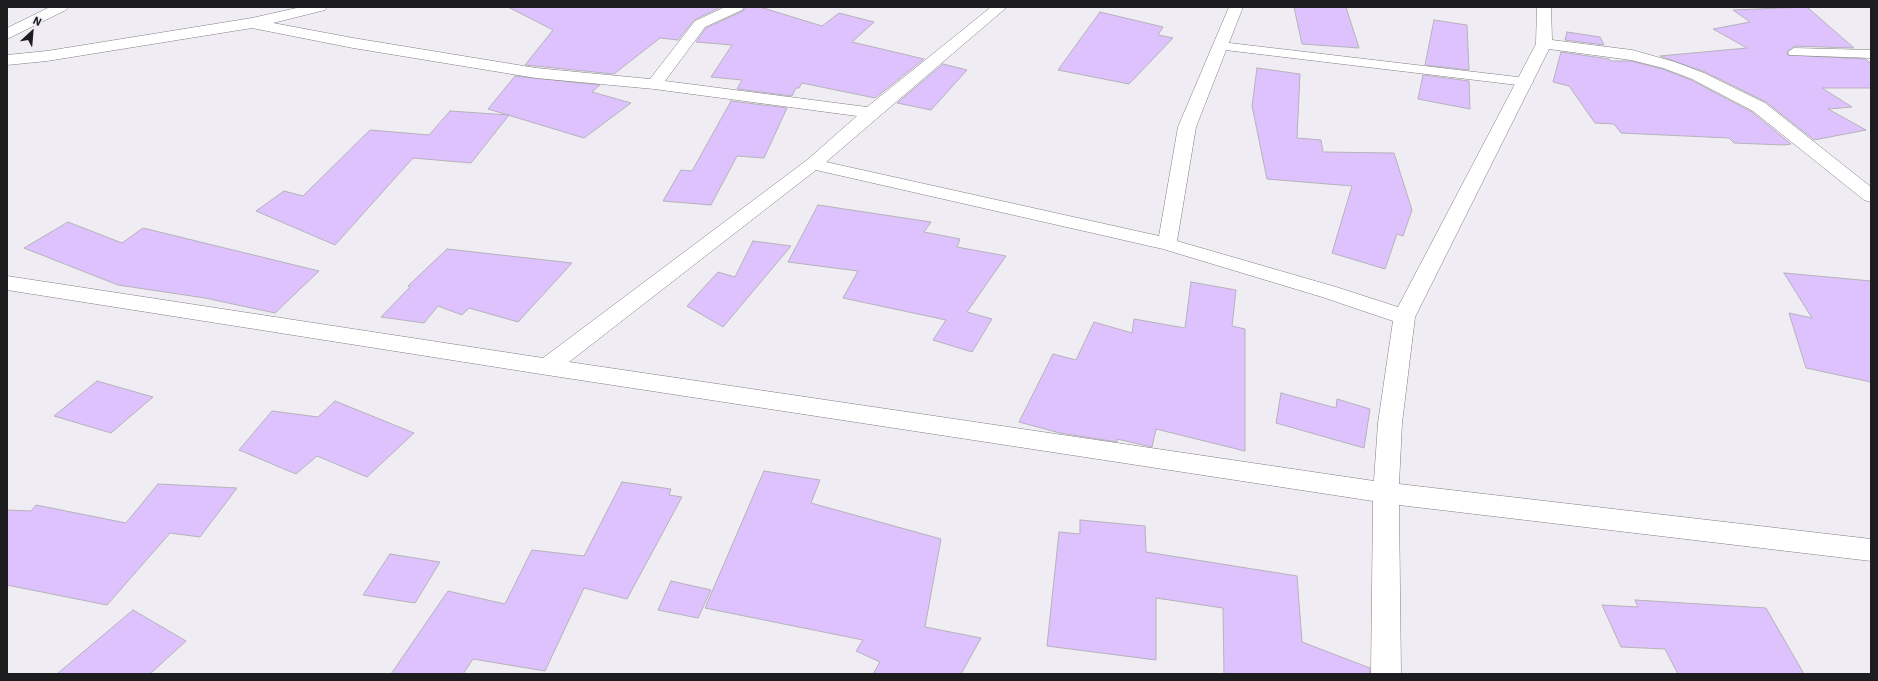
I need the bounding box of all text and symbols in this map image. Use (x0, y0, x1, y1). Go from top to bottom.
north arrow (12, 12, 52, 52)
text: N (31, 13, 44, 29)

